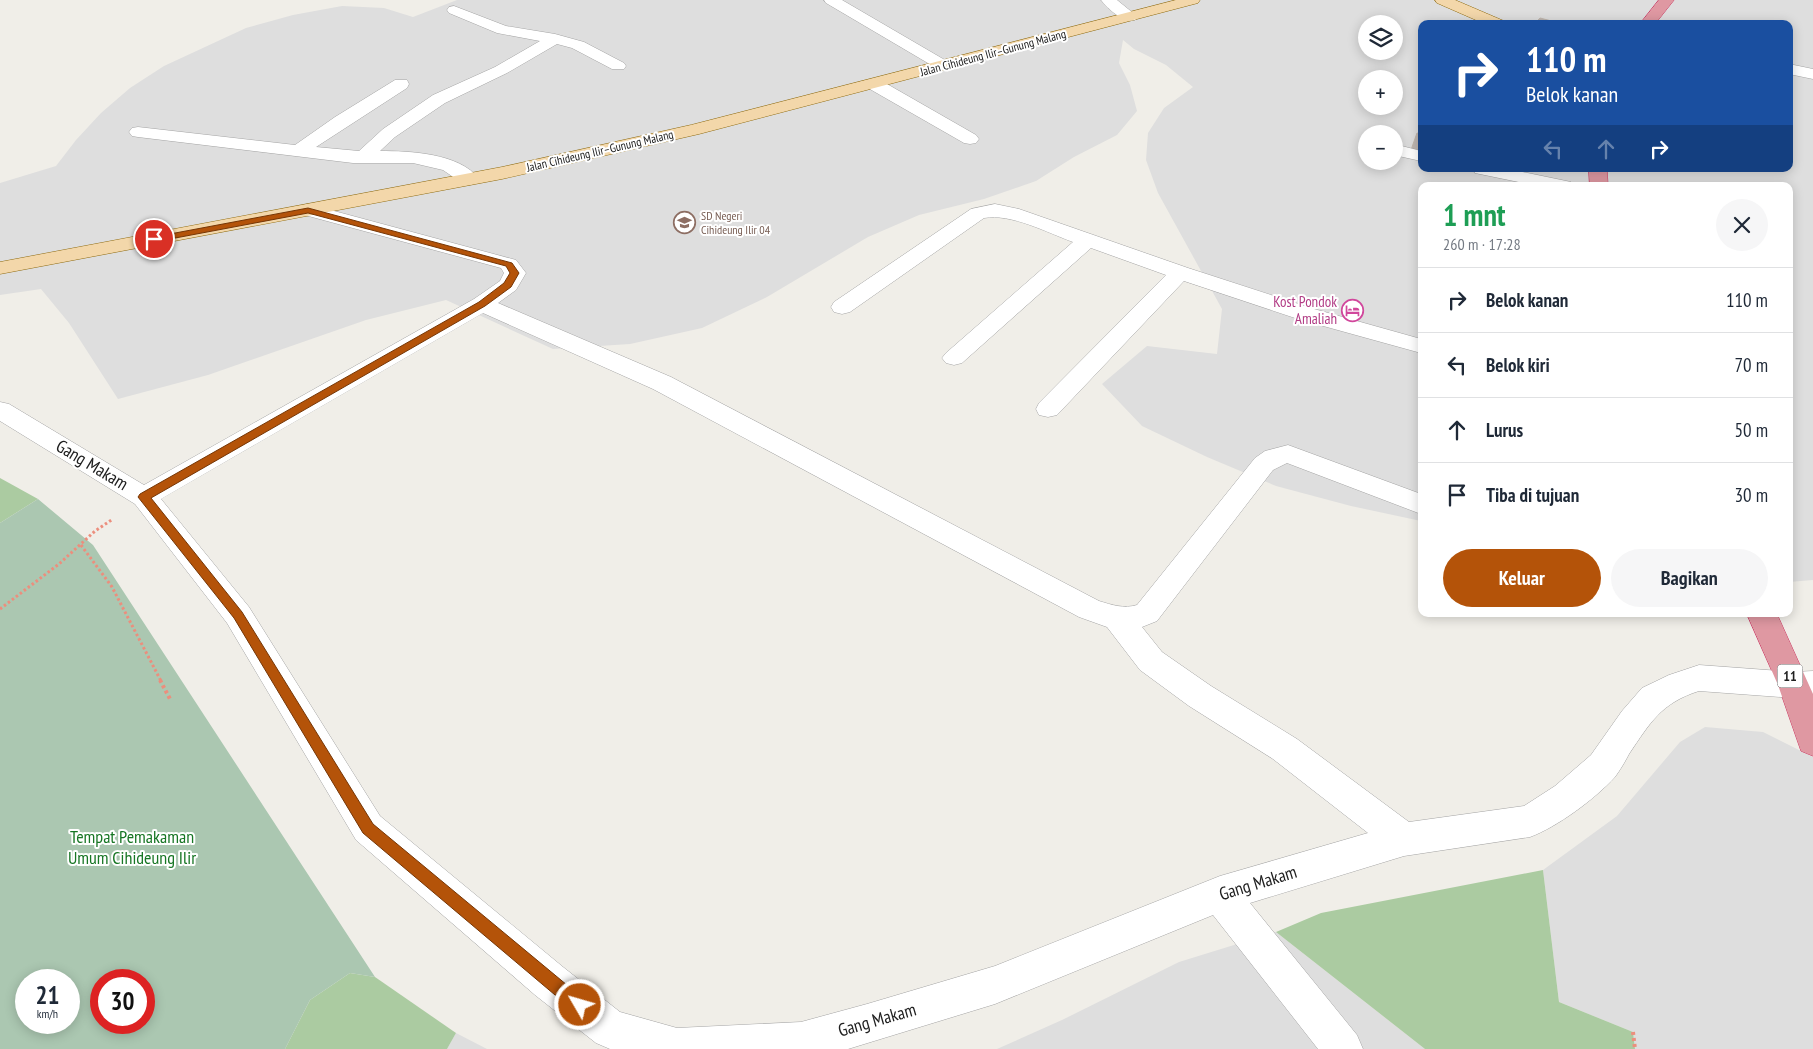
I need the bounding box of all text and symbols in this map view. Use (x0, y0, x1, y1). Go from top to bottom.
map controls (1358, 15, 1403, 170)
button: layers (1358, 15, 1403, 60)
street label: Jalan Cihideung Ilir–Gunung Malang (917, 26, 1067, 79)
text: 110 m (1526, 36, 1607, 82)
icon: right (1443, 40, 1508, 105)
button: + (1358, 70, 1403, 115)
text: Belok kanan (1526, 80, 1618, 108)
button: − (1358, 125, 1403, 170)
street label: Jalan Cihideung Ilir–Gunung Malang (524, 126, 675, 175)
icon: left (1539, 135, 1567, 163)
icon: ahead (1592, 135, 1620, 163)
icon: right (1645, 135, 1673, 163)
text: 1 mnt (1443, 195, 1506, 234)
button: close (1716, 199, 1768, 251)
place label: SD Negeri Cihideung Ilir 04 (701, 208, 771, 237)
school or university icon: SD Negeri Cihideung Ilir 04 (673, 211, 697, 235)
pin (133, 218, 175, 260)
icon: arrive (140, 225, 168, 253)
text: 260 m · 17:28 (1443, 234, 1521, 254)
icon: right (1443, 286, 1471, 314)
text: Belok kanan (1486, 288, 1568, 312)
text: 110 m (1726, 288, 1768, 312)
place label: Kost Pondok Amaliah (1273, 292, 1337, 328)
hotel icon: Kost Pondok Amaliah (1341, 299, 1365, 323)
icon: left (1443, 351, 1471, 379)
text: Belok kiri (1486, 353, 1550, 377)
text: 70 m (1735, 353, 1768, 377)
icon: ahead (1443, 416, 1471, 444)
text: Lurus (1486, 418, 1523, 442)
text: 50 m (1735, 418, 1768, 442)
street label: Gang Makam (52, 434, 133, 495)
icon: arrive (1443, 481, 1471, 509)
text: Tiba di tujuan (1486, 483, 1579, 507)
text: 30 m (1735, 483, 1768, 507)
button: Keluar (1443, 549, 1601, 607)
button: Bagikan (1611, 549, 1768, 607)
road number: 11 (1778, 664, 1802, 688)
park label: Tempat Pemakaman Umum Cihideung Ilir (68, 825, 196, 869)
street label: Gang Makam (1216, 860, 1300, 905)
speed limit sign: 30 (90, 969, 155, 1034)
position arrow (553, 978, 605, 1030)
text: 21 (36, 979, 59, 1011)
street label: Gang Makam (835, 997, 919, 1042)
text: km/h (37, 1006, 58, 1021)

